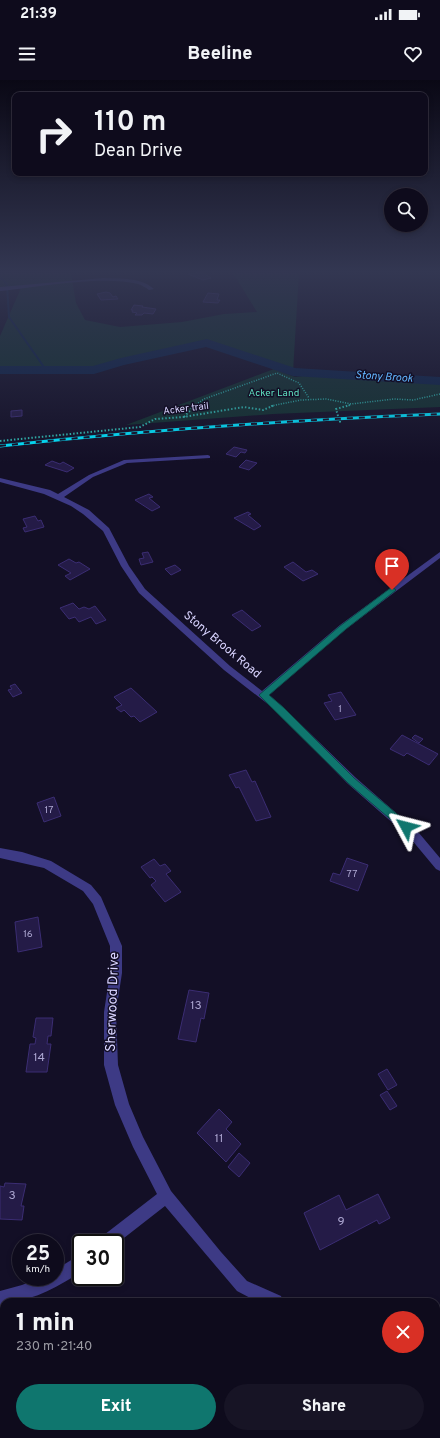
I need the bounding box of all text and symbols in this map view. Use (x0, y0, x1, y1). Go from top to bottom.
text: 21:39 (20, 5, 57, 24)
icon: menu (16, 43, 38, 65)
text: Beeline (187, 43, 253, 66)
icon: heart (402, 43, 424, 65)
text: 110 m (94, 105, 166, 141)
icon: right (28, 108, 80, 160)
text: Dean Drive (94, 140, 182, 163)
map controls (384, 188, 428, 232)
button: search (384, 188, 428, 232)
water label: Stony Brook (355, 368, 414, 386)
park label: Acker Land (249, 387, 299, 400)
street label: Acker trail (162, 400, 210, 418)
pin (375, 549, 409, 590)
icon: arrive (381, 555, 403, 577)
street label: Stony Brook Road (180, 608, 264, 682)
house number: 1 (338, 703, 342, 716)
house number: 17 (45, 804, 53, 817)
position arrow (385, 806, 427, 848)
house number: 77 (347, 868, 357, 881)
house number: 16 (23, 928, 33, 941)
street label: Sherwood Drive (103, 952, 123, 1052)
house number: 13 (190, 998, 202, 1014)
house number: 14 (33, 1050, 45, 1066)
house number: 11 (215, 1131, 223, 1147)
house number: 3 (8, 1188, 16, 1204)
house number: 9 (337, 1214, 345, 1230)
speed limit sign: 30 (72, 1234, 124, 1286)
text: 25 (26, 1242, 50, 1268)
text: km/h (26, 1263, 50, 1276)
text: 1 min (16, 1309, 75, 1339)
button: close (382, 1311, 424, 1353)
text: 230 m · 21:40 (16, 1339, 92, 1355)
button: Exit (16, 1384, 216, 1430)
button: Share (224, 1384, 424, 1430)

